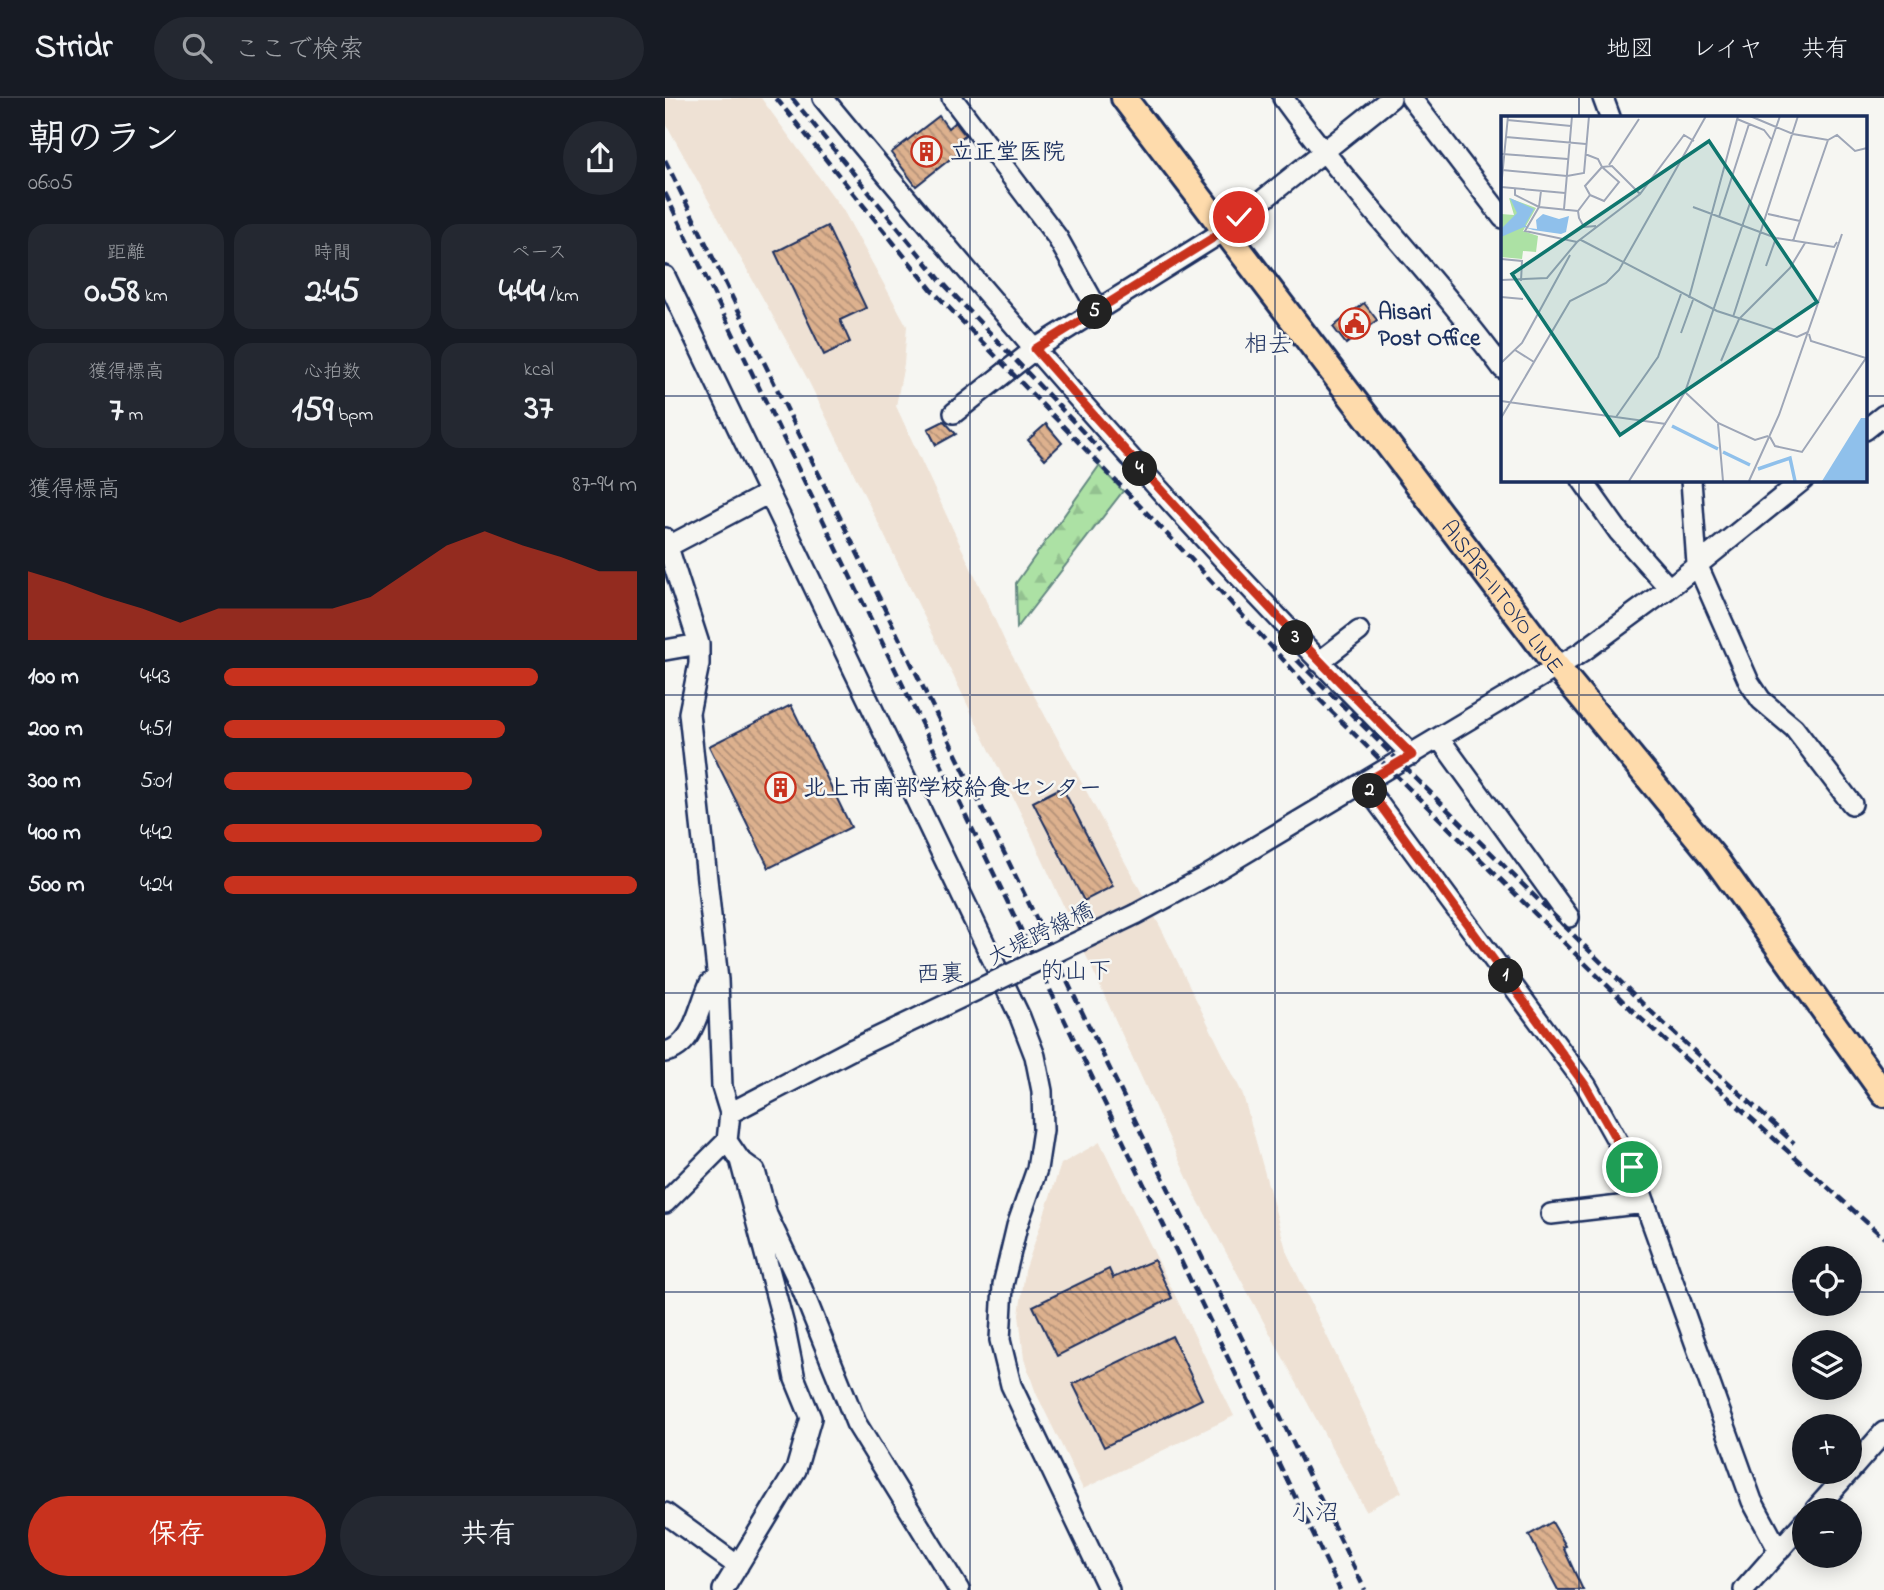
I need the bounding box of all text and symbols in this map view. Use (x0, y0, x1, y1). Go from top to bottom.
search box (154, 17, 644, 80)
text: Stridr (35, 24, 112, 72)
icon: search (178, 29, 216, 67)
text: ここで検索 (234, 32, 364, 70)
text: 地図 (1606, 33, 1654, 68)
text: レイヤ (1692, 33, 1763, 68)
text: 共有 (1801, 33, 1849, 68)
text: 朝のラン (28, 113, 180, 169)
inset map (1501, 116, 1867, 481)
button: share (563, 121, 637, 195)
building icon: 立正堂医院 (910, 134, 944, 168)
place label: 立正堂医院 (950, 137, 1065, 170)
text: 06:05 (28, 167, 73, 200)
pin (1209, 187, 1269, 247)
icon: check (1220, 198, 1258, 236)
text: 距離 (107, 240, 145, 267)
text: 時間 (313, 240, 352, 267)
text: ペース (511, 240, 567, 267)
text: 0.58 (85, 267, 140, 318)
text: 2:45 (305, 267, 360, 318)
text: 4:44 (499, 267, 545, 318)
text: km (140, 283, 168, 310)
text: /km (545, 283, 579, 310)
pin: 5 (1077, 294, 1113, 330)
place label: Aisari Post Office (1378, 297, 1481, 356)
text: 5 (1089, 298, 1100, 325)
public building icon: Aisari Post Office (1338, 307, 1372, 341)
district label: 相去 (1244, 328, 1292, 363)
text: kcal (524, 357, 554, 384)
text: 獲得標高 (88, 359, 164, 386)
text: 心拍数 (304, 359, 361, 386)
text: 37 (524, 384, 553, 435)
text: 7 (109, 386, 124, 437)
text: 159 (292, 386, 333, 437)
text: m (124, 402, 143, 429)
text: bpm (333, 402, 373, 429)
pin: 4 (1123, 452, 1157, 486)
text: 4 (1136, 455, 1143, 482)
text: 87–94 m (572, 469, 637, 502)
text: 獲得標高 (28, 474, 120, 507)
street label: AISARI-IITOYO LINE (1432, 514, 1571, 682)
pin: 3 (1279, 620, 1313, 656)
text: 3 (1292, 624, 1299, 651)
text: 100 m (28, 661, 79, 694)
text: 4:43 (140, 661, 170, 694)
text: 200 m (28, 713, 83, 746)
text: 4:51 (140, 713, 172, 746)
text: 300 m (28, 765, 81, 798)
text: 5:01 (140, 765, 172, 798)
building icon: 北上市南部学校給食センター (763, 770, 797, 804)
place label: 北上市南部学校給食センター (803, 773, 1102, 806)
pin: 2 (1353, 774, 1387, 808)
text: 2 (1365, 777, 1374, 804)
text: 400 m (28, 817, 81, 850)
text: 4:42 (140, 817, 172, 850)
text: 500 m (28, 869, 85, 902)
text: 4:24 (140, 869, 172, 902)
street label: 大堤跨線橋 (982, 895, 1100, 975)
district label: 的山下 (1040, 955, 1112, 990)
district label: 西裏 (916, 958, 964, 993)
pin: 1 (1489, 958, 1523, 994)
text: 1 (1502, 962, 1509, 989)
pin (1602, 1137, 1662, 1197)
icon: arrive (1613, 1148, 1651, 1186)
map controls (1792, 1246, 1862, 1568)
button: locate (1792, 1246, 1862, 1316)
button: layers (1792, 1330, 1862, 1400)
button: + (1792, 1414, 1862, 1484)
button: 保存 (28, 1496, 326, 1576)
button: 共有 (340, 1496, 637, 1576)
district label: 小沼 (1291, 1497, 1339, 1532)
button: − (1792, 1498, 1862, 1568)

